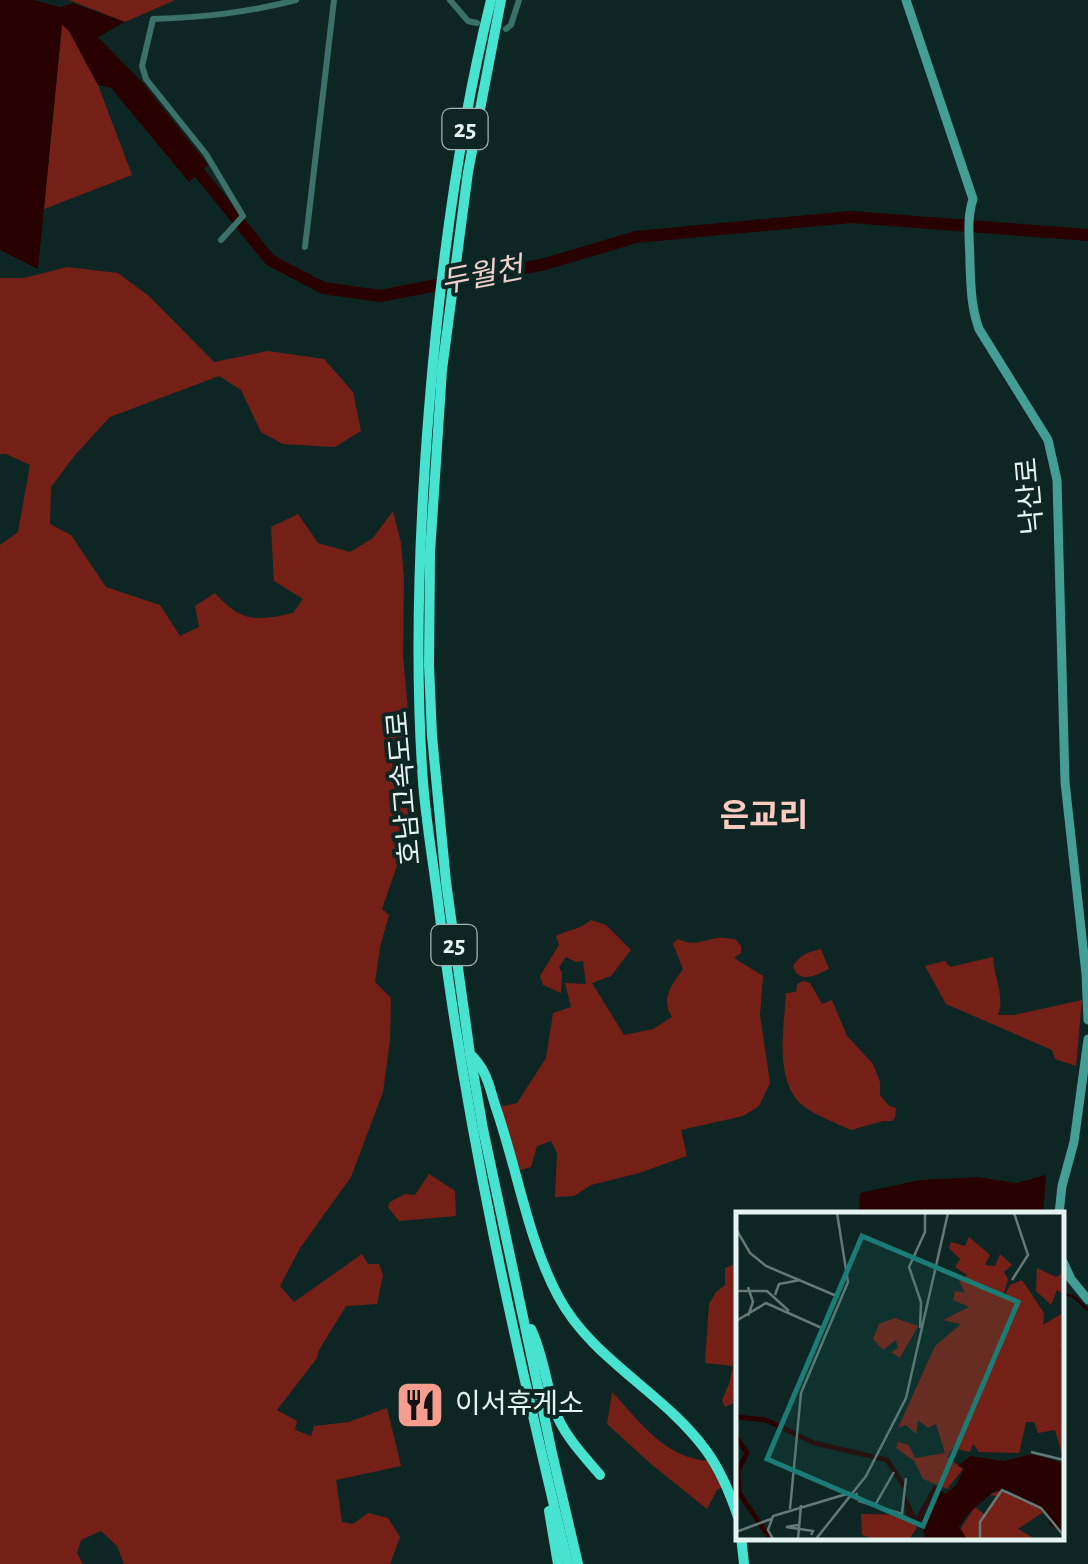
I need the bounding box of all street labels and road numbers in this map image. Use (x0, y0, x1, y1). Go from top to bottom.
road number: 25 (442, 109, 488, 149)
street label: 낙산로 (1012, 456, 1048, 536)
street label: 호남고속도로 (383, 710, 426, 866)
road number: 25 (432, 925, 476, 965)

